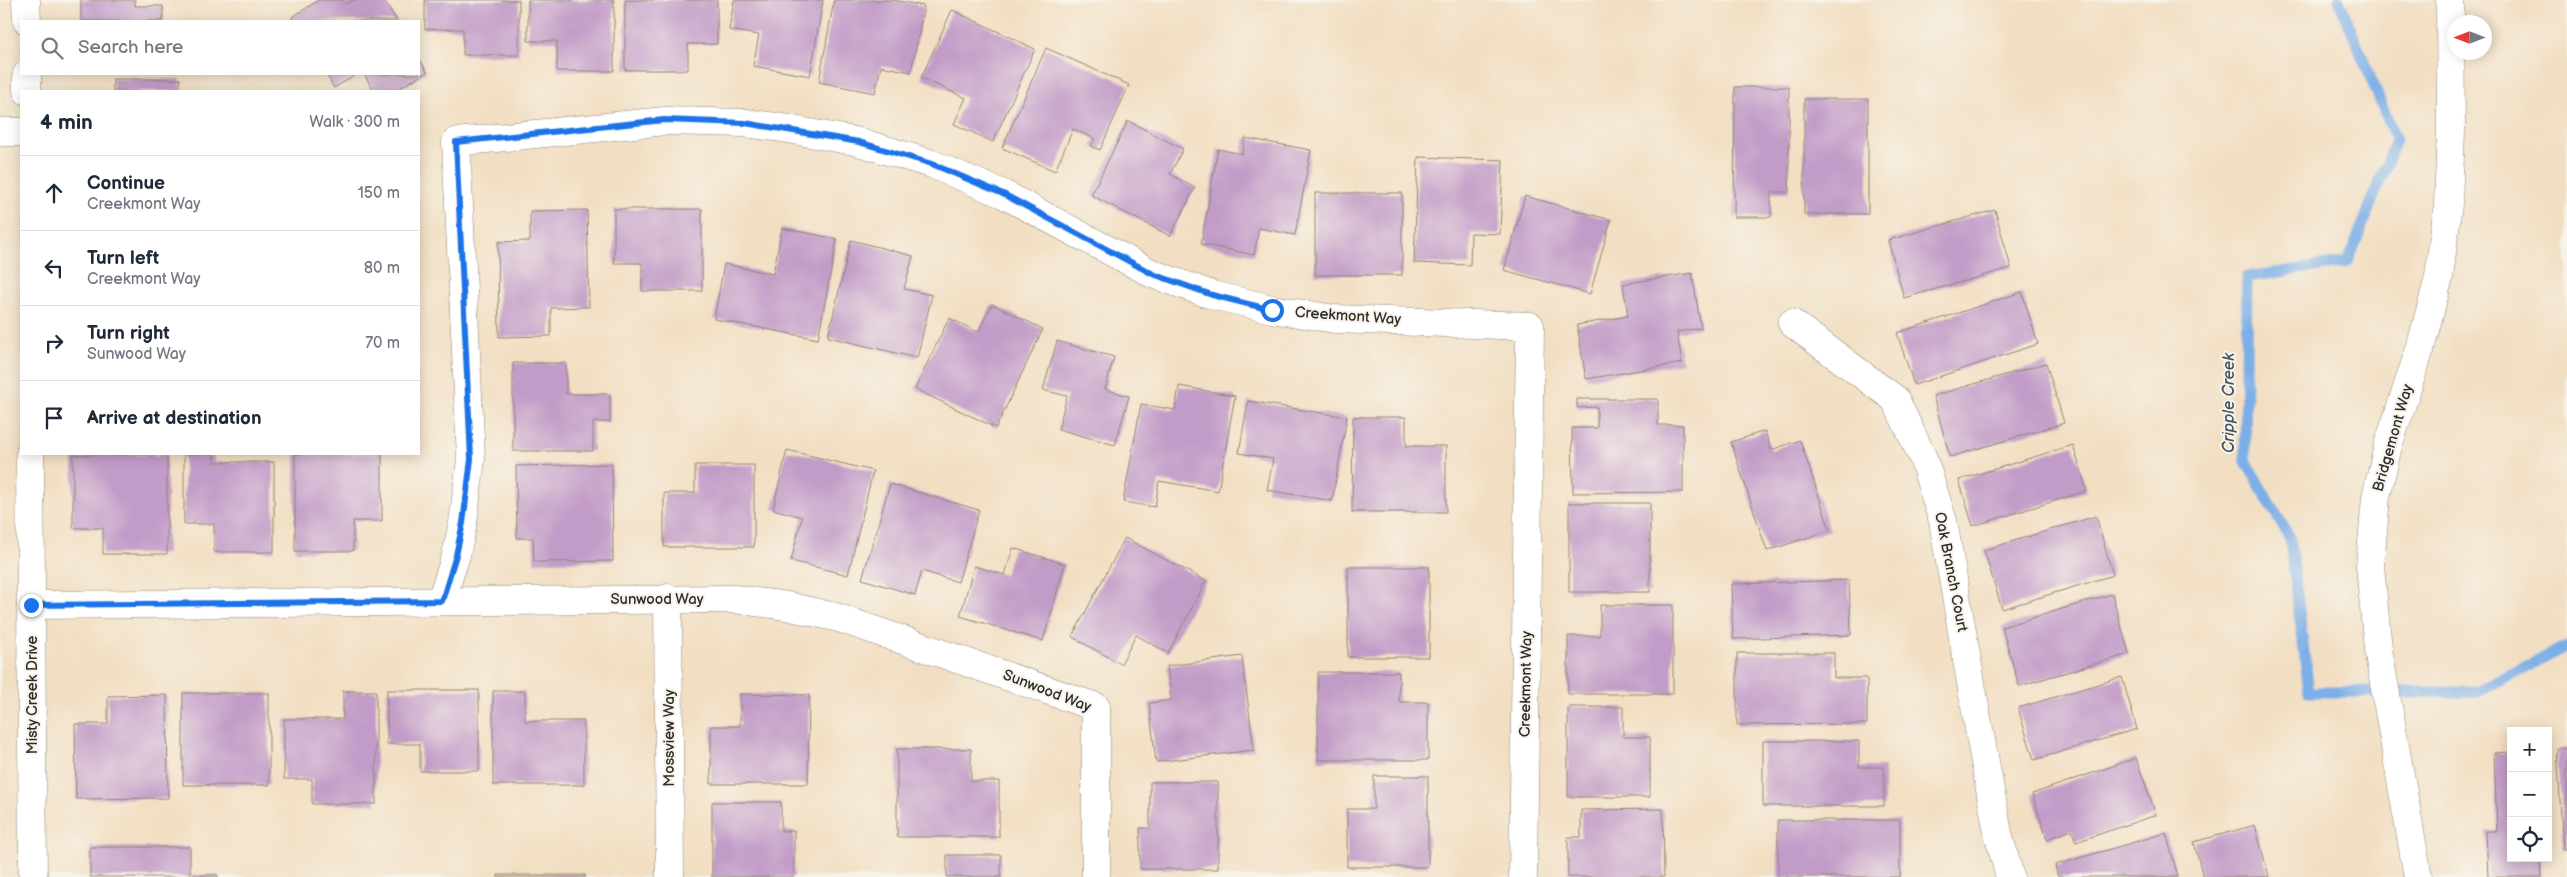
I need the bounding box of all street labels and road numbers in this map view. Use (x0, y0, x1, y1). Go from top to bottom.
street label: Creekmont Way (1294, 303, 1402, 329)
street label: Bridgemont Way (2369, 382, 2417, 494)
street label: Oak Branch Court (1930, 511, 1972, 634)
street label: Sunwood Way (611, 590, 704, 609)
street label: Creekmont Way (1516, 630, 1536, 737)
street label: Misty Creek Drive (23, 636, 42, 754)
street label: Sunwood Way (1000, 665, 1094, 717)
street label: Mossview Way (660, 689, 679, 787)

